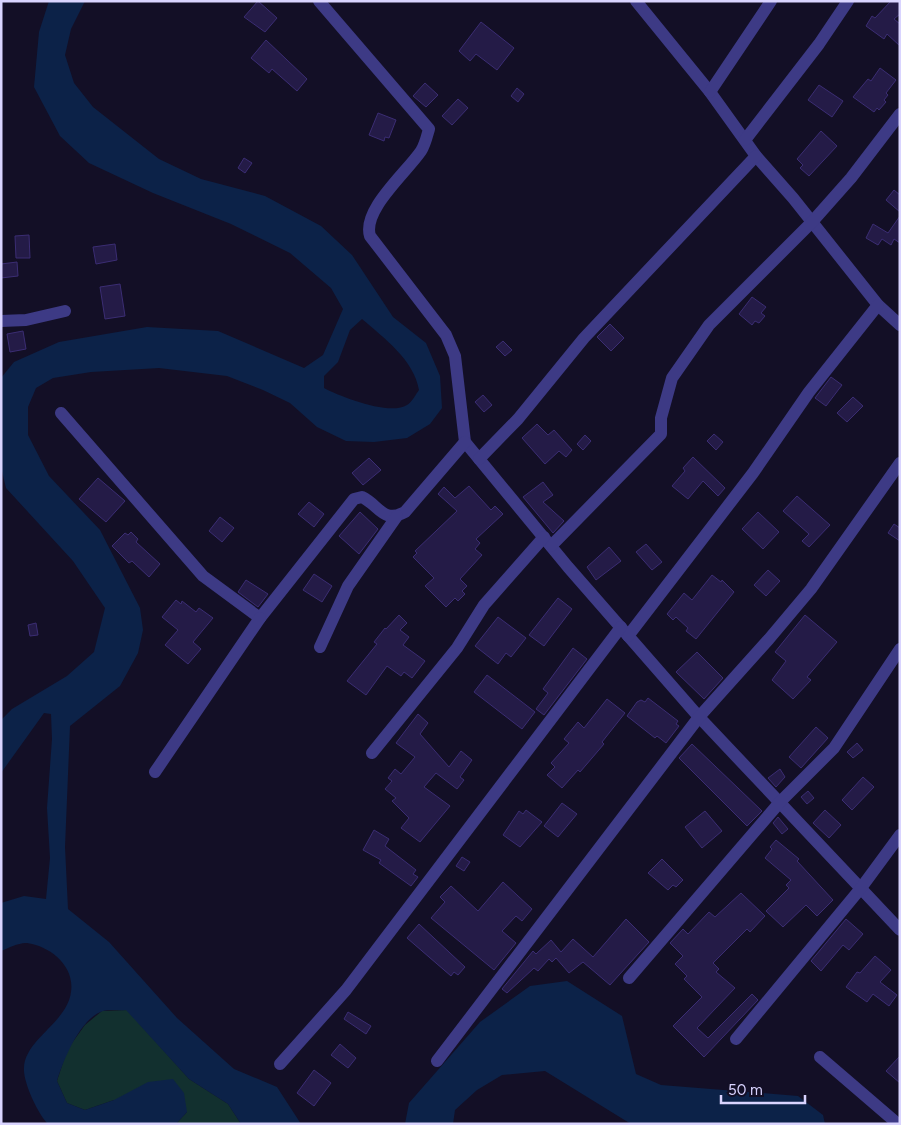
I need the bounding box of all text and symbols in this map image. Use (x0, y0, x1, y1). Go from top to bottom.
scale bar (721, 1072, 805, 1104)
text: 50 m (728, 1081, 763, 1099)

